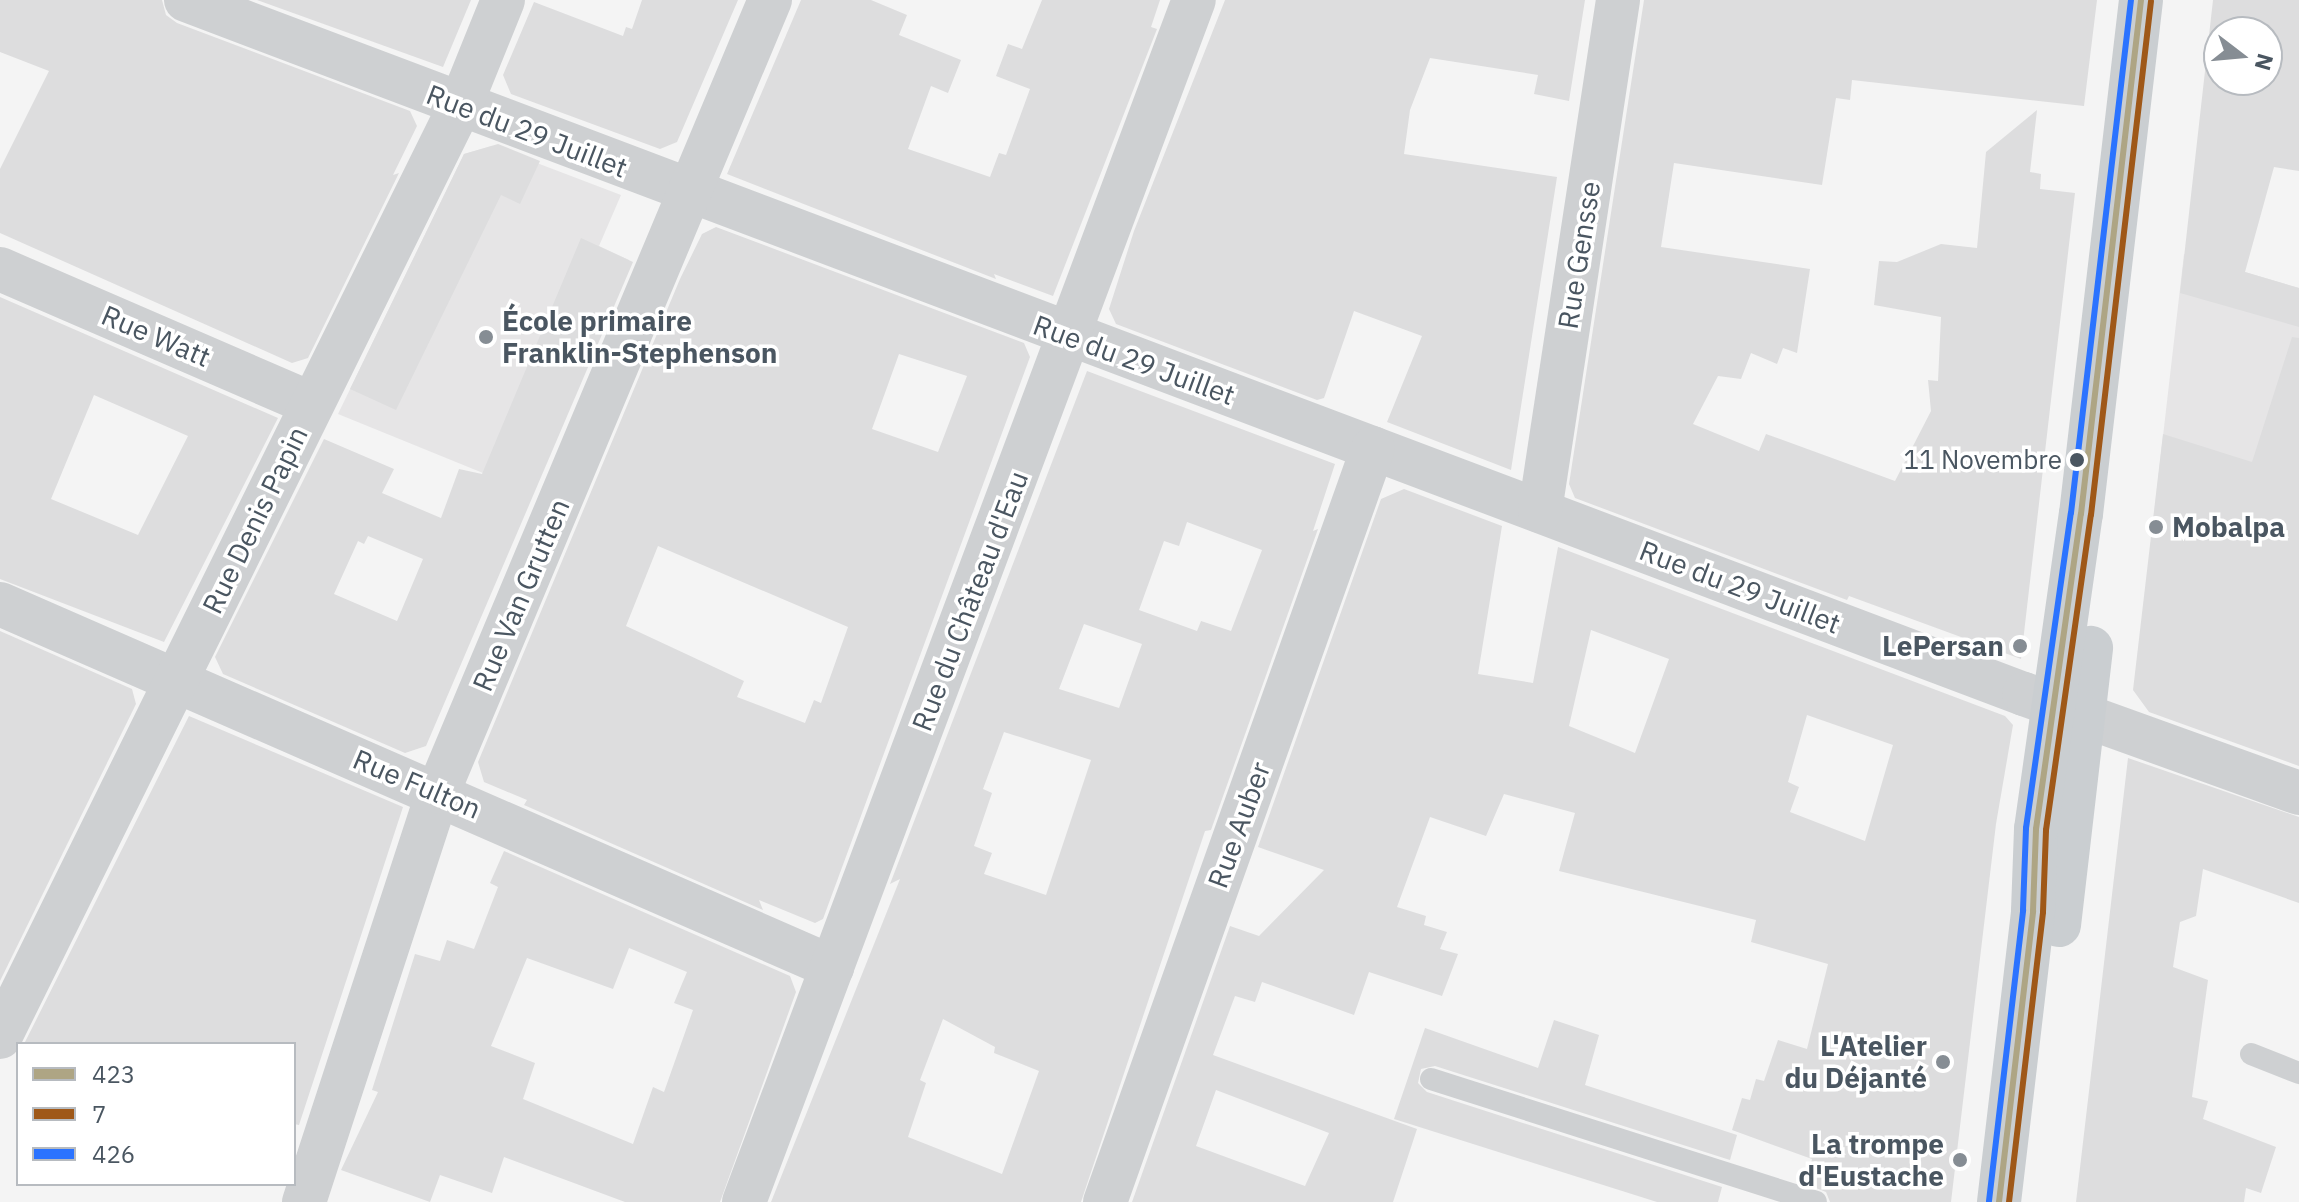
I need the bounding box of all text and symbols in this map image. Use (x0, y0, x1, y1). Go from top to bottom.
north arrow (2203, 16, 2283, 96)
text: N (2248, 51, 2281, 74)
street label: Rue du 29 Juillet (422, 77, 632, 185)
street label: Rue Gensse (1551, 179, 1607, 331)
street label: Rue Watt (97, 298, 215, 374)
place label: École primaire Franklin-Stephenson (502, 304, 778, 370)
street label: Rue du 29 Juillet (1029, 308, 1239, 412)
marker: École primaire Franklin-Stephenson (477, 328, 495, 346)
street label: Rue Denis Papin (195, 421, 315, 619)
place label: 11 Novembre (1904, 444, 2062, 476)
marker: 11 Novembre (2069, 452, 2085, 468)
street label: Rue du Château d'Eau (905, 466, 1035, 736)
street label: Rue Van Grutten (465, 494, 577, 696)
place label: Mobalpa (2172, 510, 2285, 544)
marker: Mobalpa (2147, 518, 2165, 536)
street label: Rue du 29 Juillet (1635, 533, 1845, 641)
place label: LePersan (1882, 629, 2004, 663)
marker: LePersan (2011, 637, 2029, 655)
street label: Rue Fulton (348, 742, 486, 826)
street label: Rue Auber (1201, 757, 1277, 893)
place label: L'Atelier du Déjanté (1784, 1029, 1927, 1095)
legend (16, 1042, 296, 1186)
marker: L'Atelier du Déjanté (1934, 1053, 1952, 1071)
text: 423 (92, 1058, 135, 1090)
text: 7 (92, 1098, 106, 1130)
place label: La trompe d'Eustache (1798, 1127, 1944, 1193)
text: 426 (92, 1138, 135, 1170)
marker: La trompe d'Eustache (1951, 1151, 1969, 1169)

